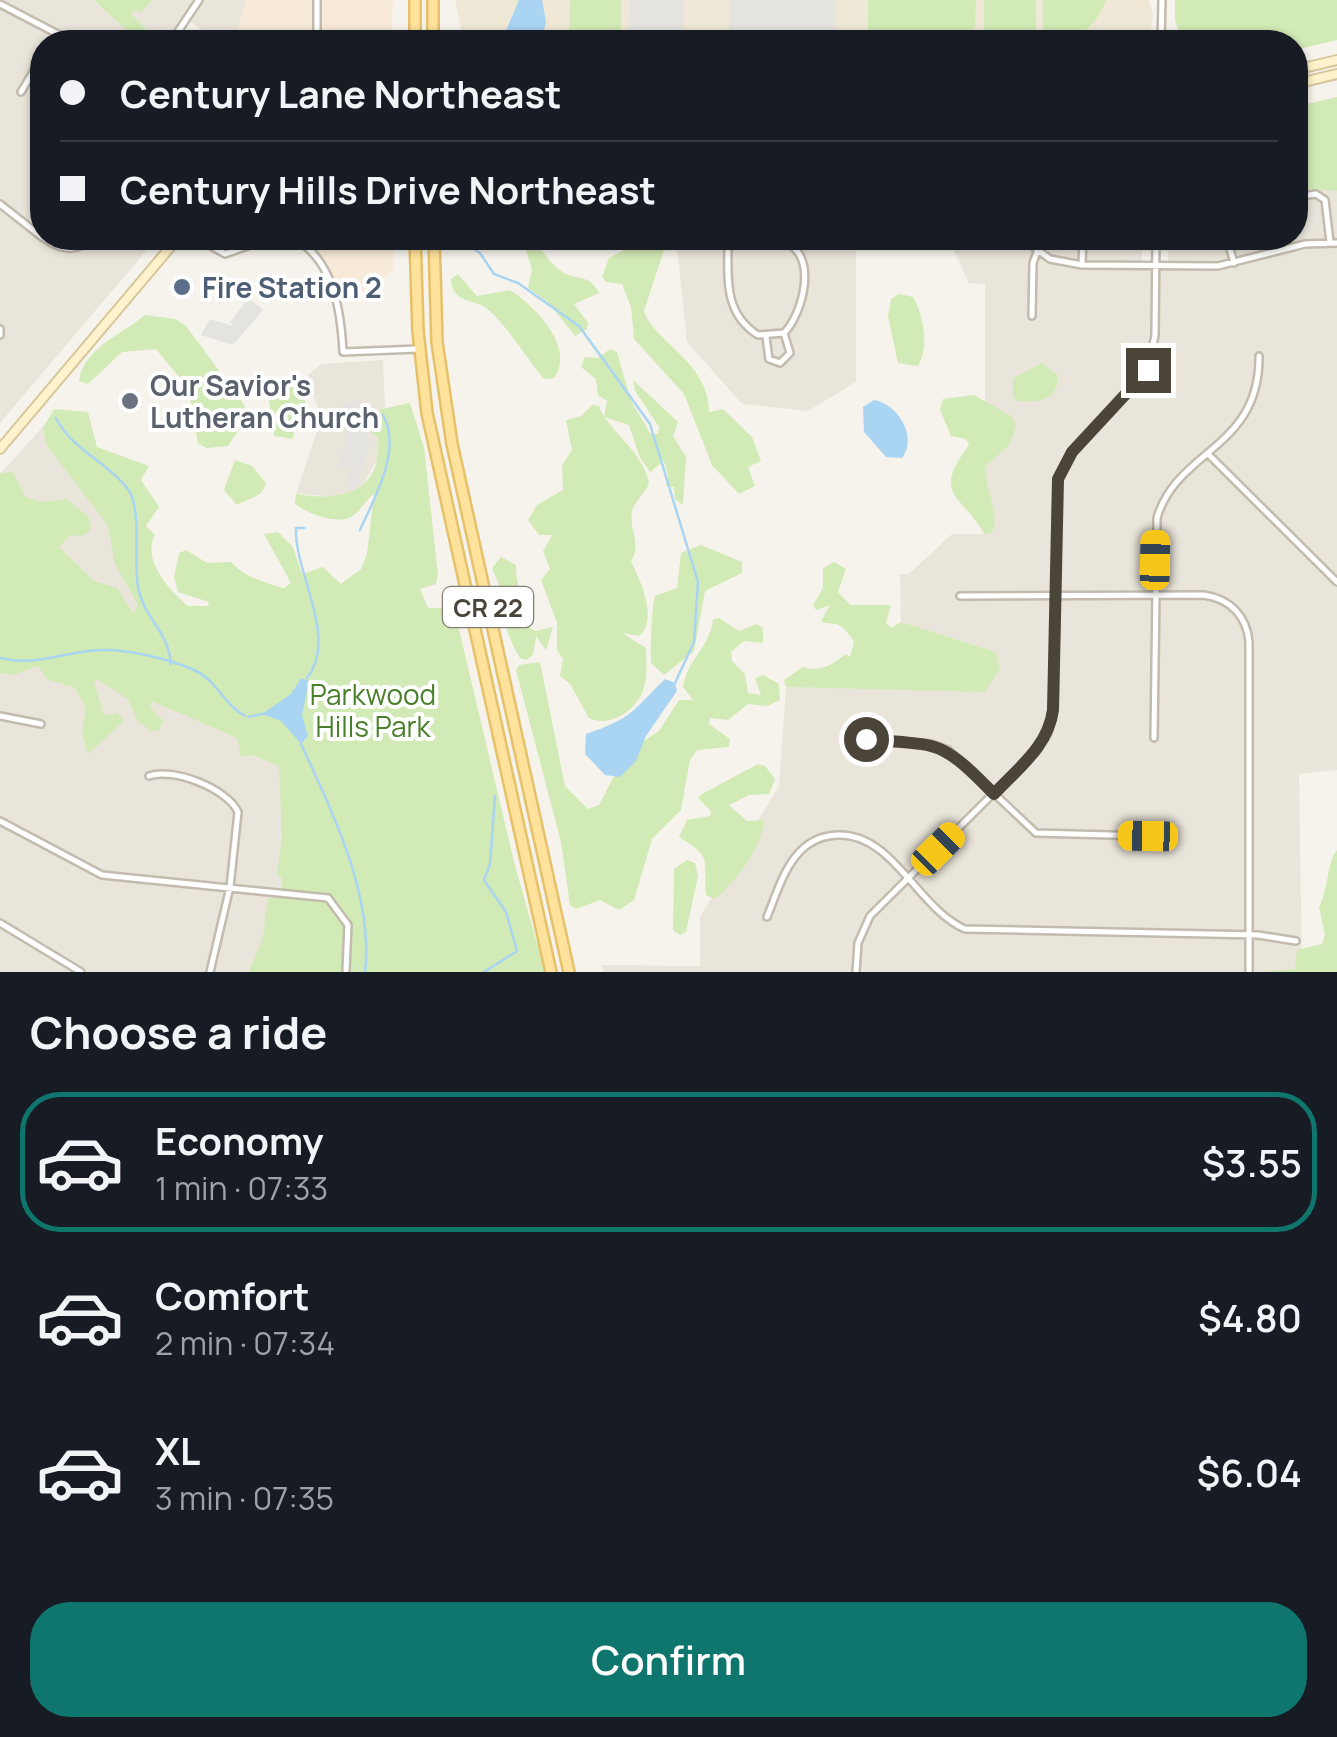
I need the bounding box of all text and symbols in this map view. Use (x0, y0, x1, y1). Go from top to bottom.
text: Century Lane Northeast (120, 67, 561, 119)
text: Century Hills Drive Northeast (120, 163, 656, 215)
place label: Fire Station 2 (202, 268, 382, 306)
marker: Fire Station 2 (171, 276, 193, 298)
route end (1126, 348, 1171, 393)
place label: Our Savior's Lutheran Church (150, 366, 379, 436)
marker: Our Savior's Lutheran Church (119, 390, 141, 412)
car (1139, 530, 1171, 590)
road number: CR 22 (443, 587, 533, 627)
park label: Parkwood Hills Park (310, 675, 436, 745)
route start (844, 717, 889, 762)
car (906, 817, 970, 881)
car (1118, 820, 1178, 852)
text: Choose a ride (30, 1001, 327, 1063)
text: Economy (155, 1114, 324, 1166)
icon: car (35, 1117, 125, 1207)
text: $3.55 (1202, 1136, 1302, 1188)
text: 1 min · 07:33 (155, 1166, 328, 1210)
text: Comfort (155, 1269, 309, 1321)
icon: car (35, 1272, 125, 1362)
text: $4.80 (1198, 1291, 1302, 1343)
text: 2 min · 07:34 (155, 1321, 335, 1365)
text: XL (155, 1424, 200, 1476)
icon: car (35, 1427, 125, 1517)
text: $6.04 (1197, 1446, 1302, 1498)
text: 3 min · 07:35 (155, 1476, 334, 1520)
button: Confirm (30, 1602, 1307, 1717)

